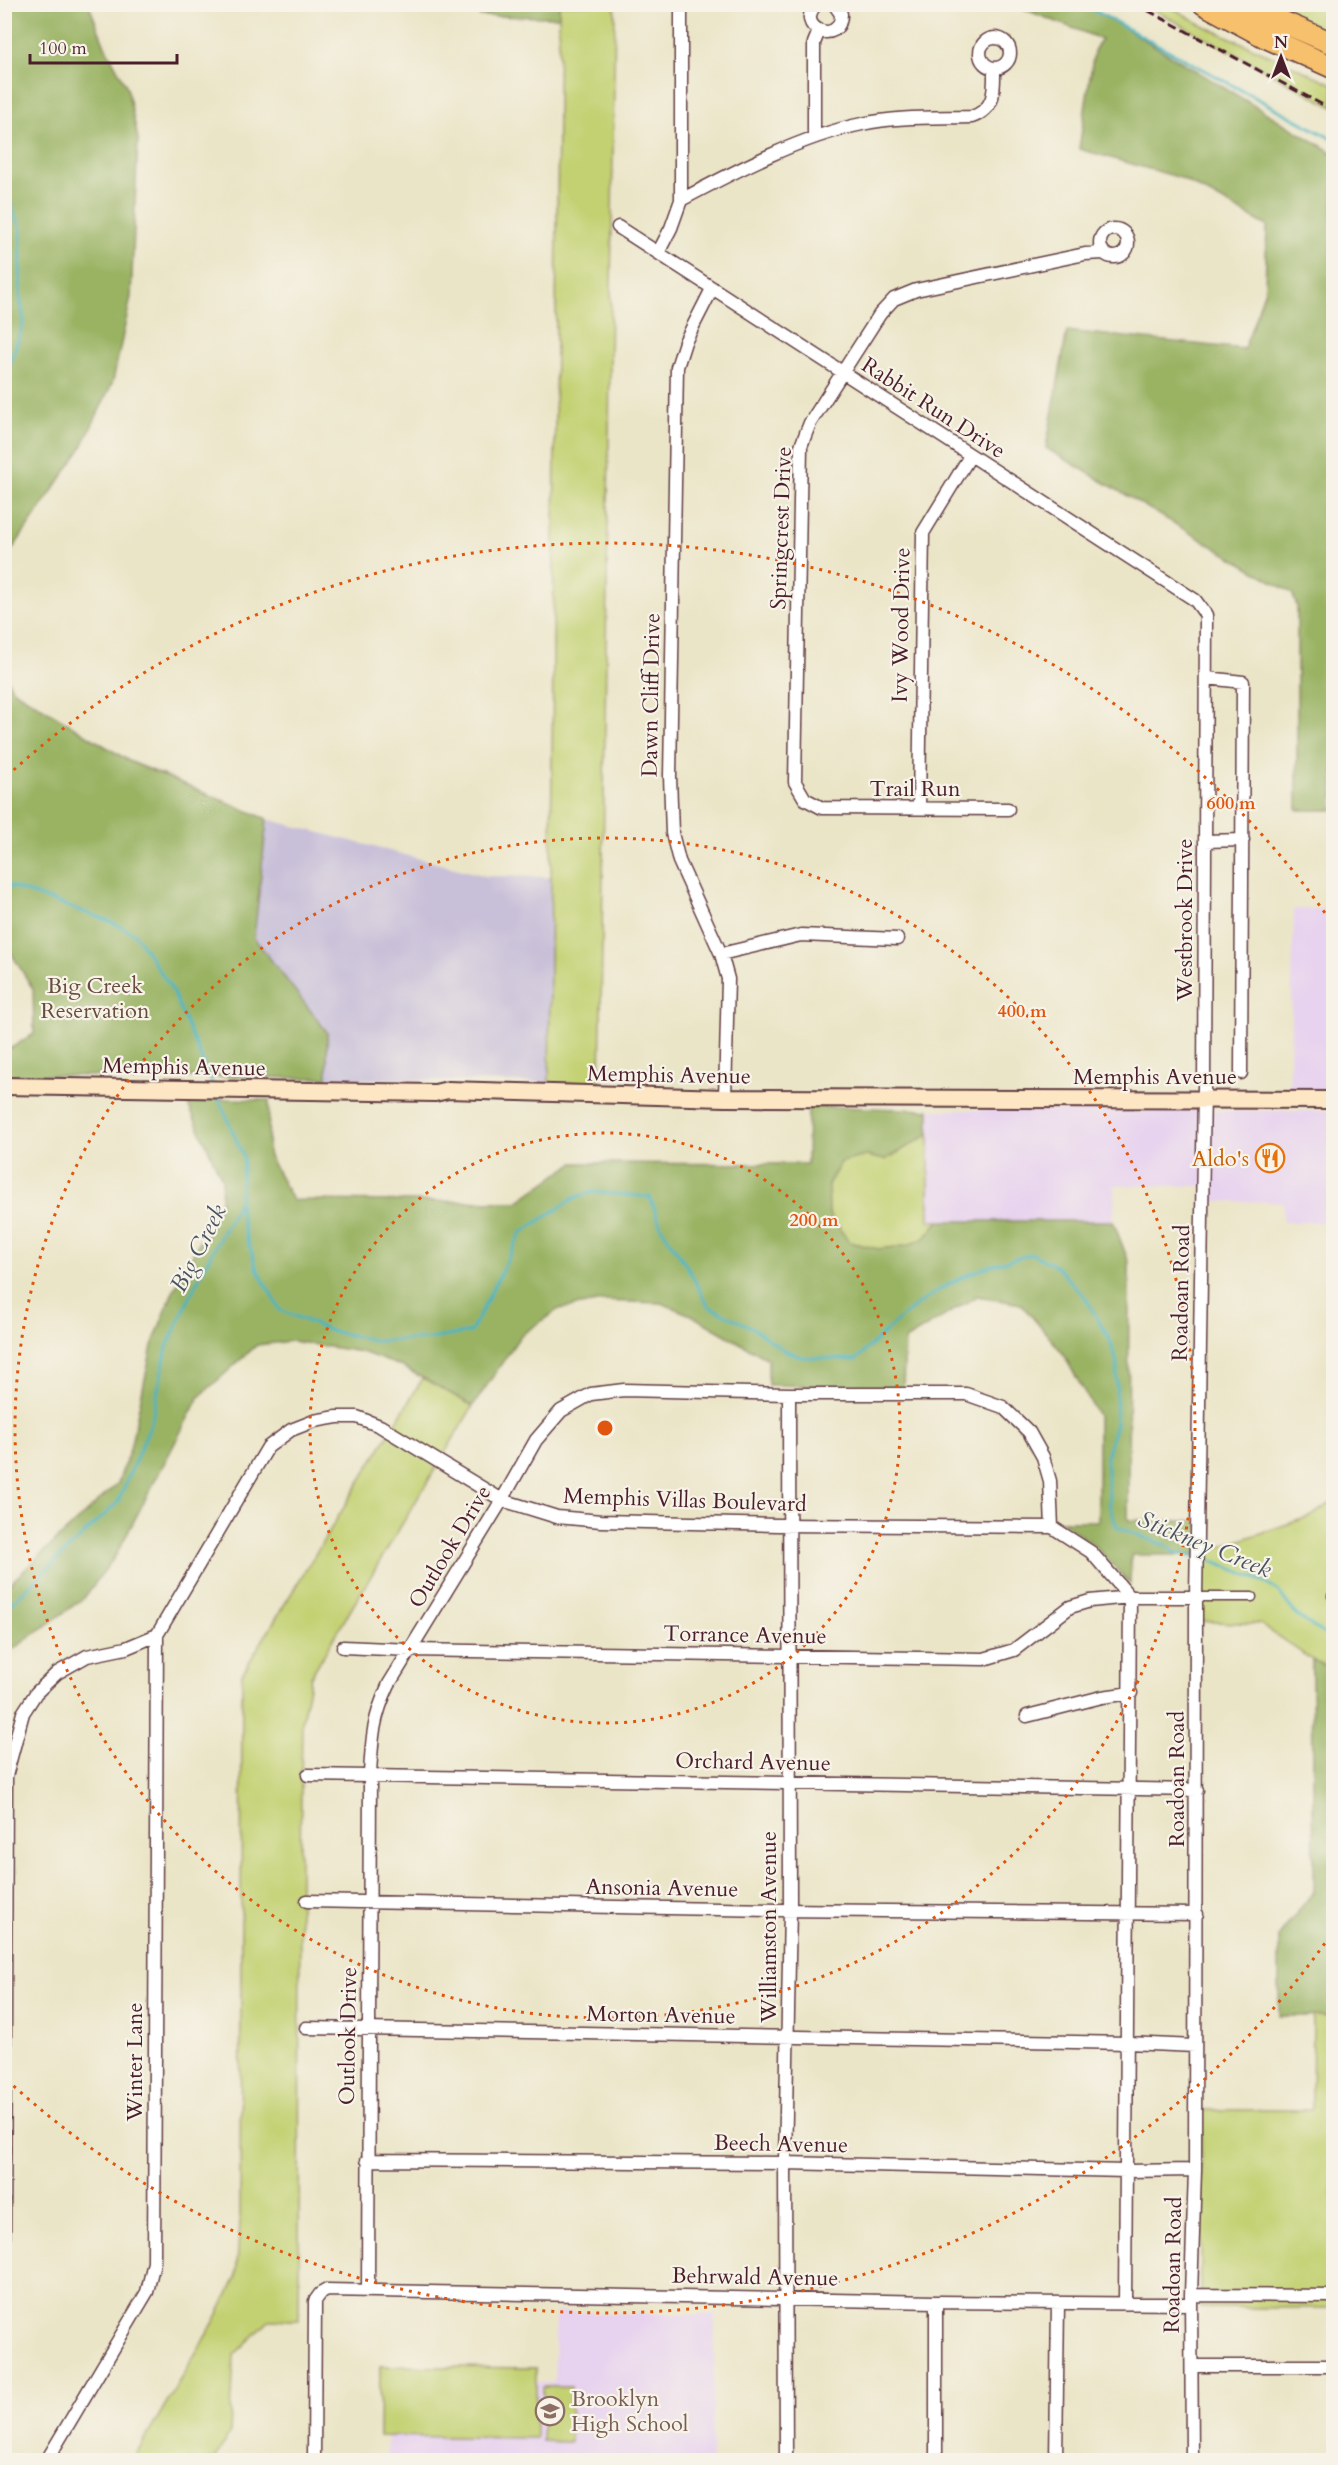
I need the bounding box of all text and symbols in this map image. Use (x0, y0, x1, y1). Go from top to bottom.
scale bar (30, 27, 177, 65)
north arrow (1251, 27, 1311, 87)
text: N (1274, 32, 1288, 54)
text: 100 m (39, 36, 87, 61)
street label: Rabbit Run Drive (856, 350, 1011, 466)
street label: Springcrest Drive (763, 446, 799, 610)
street label: Ivy Wood Drive (885, 547, 917, 703)
street label: Dawn Cliff Drive (635, 613, 667, 777)
street label: Trail Run (869, 774, 961, 804)
text: 600 m (1206, 791, 1256, 816)
street label: Westbrook Drive (1170, 838, 1200, 1003)
park label: Big Creek Reservation (41, 971, 150, 1026)
text: 400 m (997, 999, 1047, 1024)
street label: Memphis Avenue (102, 1051, 266, 1083)
street label: Memphis Avenue (587, 1059, 751, 1091)
street label: Memphis Avenue (1073, 1062, 1237, 1092)
restaurant icon: Aldo's (1254, 1142, 1286, 1174)
place label: Aldo's (1192, 1144, 1249, 1174)
water label: Big Creek (162, 1198, 235, 1298)
text: 200 m (789, 1208, 839, 1233)
street label: Roadoan Road (1165, 1224, 1197, 1362)
centre of rings (595, 1418, 615, 1438)
street label: Outlook Drive (401, 1480, 498, 1614)
street label: Memphis Villas Boulevard (563, 1481, 808, 1519)
water label: Stickney Creek (1133, 1503, 1277, 1586)
street label: Torrance Avenue (663, 1619, 827, 1651)
street label: Roadoan Road (1162, 1710, 1192, 1847)
street label: Orchard Avenue (675, 1746, 831, 1778)
street label: Williamston Avenue (754, 1831, 784, 2024)
street label: Ansonia Avenue (585, 1872, 739, 1904)
street label: Outlook Drive (332, 1967, 364, 2105)
street label: Morton Avenue (586, 1999, 736, 2031)
street label: Winter Lane (120, 2002, 150, 2123)
street label: Beech Avenue (714, 2128, 848, 2160)
street label: Roadoan Road (1157, 2196, 1189, 2334)
street label: Behrwald Avenue (671, 2261, 839, 2293)
place label: Brooklyn High School (571, 2384, 689, 2439)
school or university icon: Brooklyn High School (534, 2395, 566, 2427)

